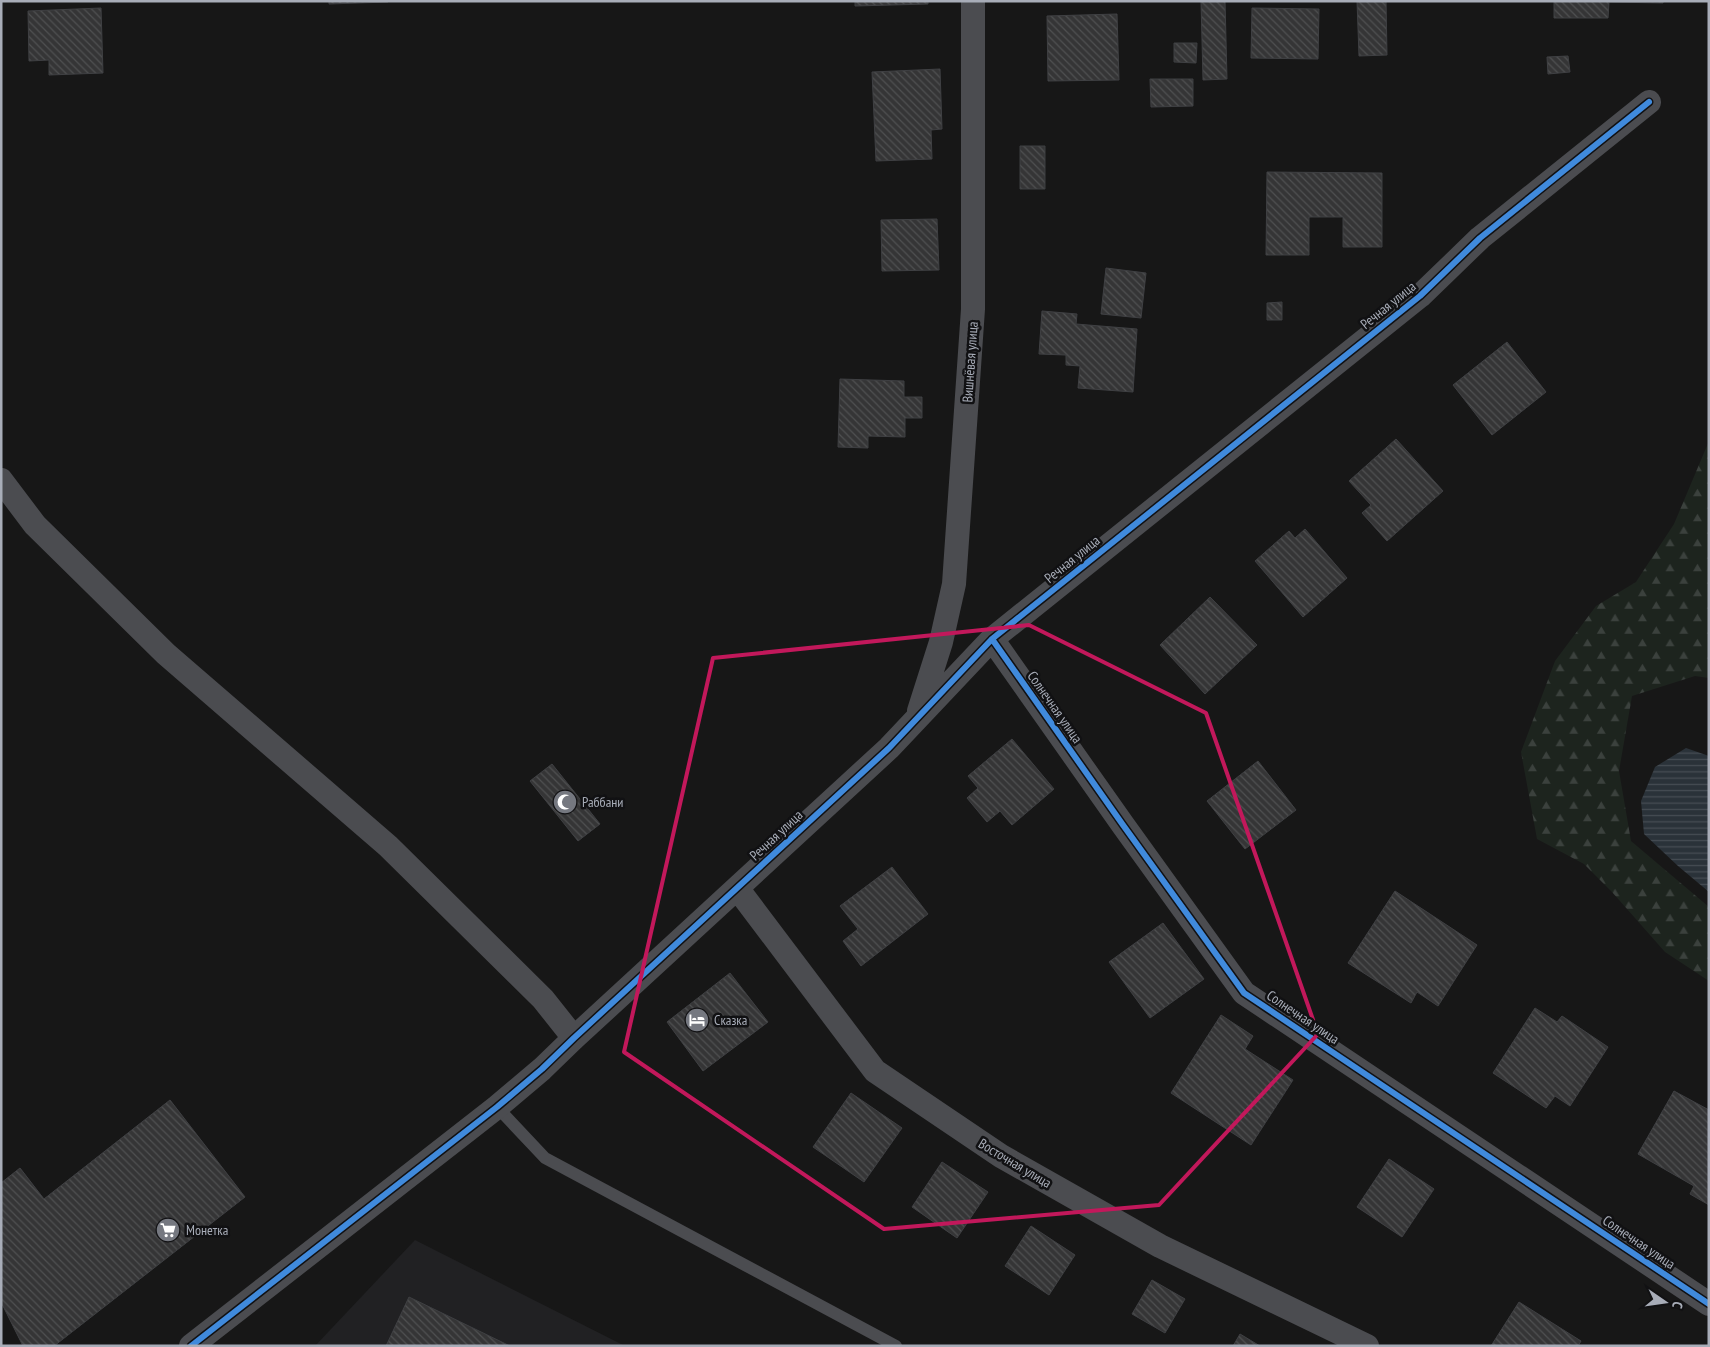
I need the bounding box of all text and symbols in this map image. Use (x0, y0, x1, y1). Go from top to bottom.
street label: Речная улица (1357, 277, 1419, 333)
street label: Вишнёвая улица (958, 321, 982, 403)
street label: Речная улица (1041, 531, 1103, 587)
street label: Солнечная улица (1024, 667, 1086, 747)
mosque icon: Раббани (552, 789, 578, 815)
place label: Раббани (582, 793, 623, 811)
street label: Речная улица (746, 806, 806, 864)
street label: Солнечная улица (1263, 986, 1343, 1048)
hotel icon: Сказка (684, 1007, 710, 1033)
place label: Сказка (714, 1011, 747, 1029)
street label: Восточная улица (975, 1134, 1055, 1192)
street label: Солнечная улица (1599, 1211, 1679, 1273)
supermarket icon: Монетка (155, 1217, 181, 1243)
place label: Монетка (186, 1221, 228, 1239)
north arrow (1640, 1277, 1690, 1327)
text: С (1668, 1300, 1687, 1311)

